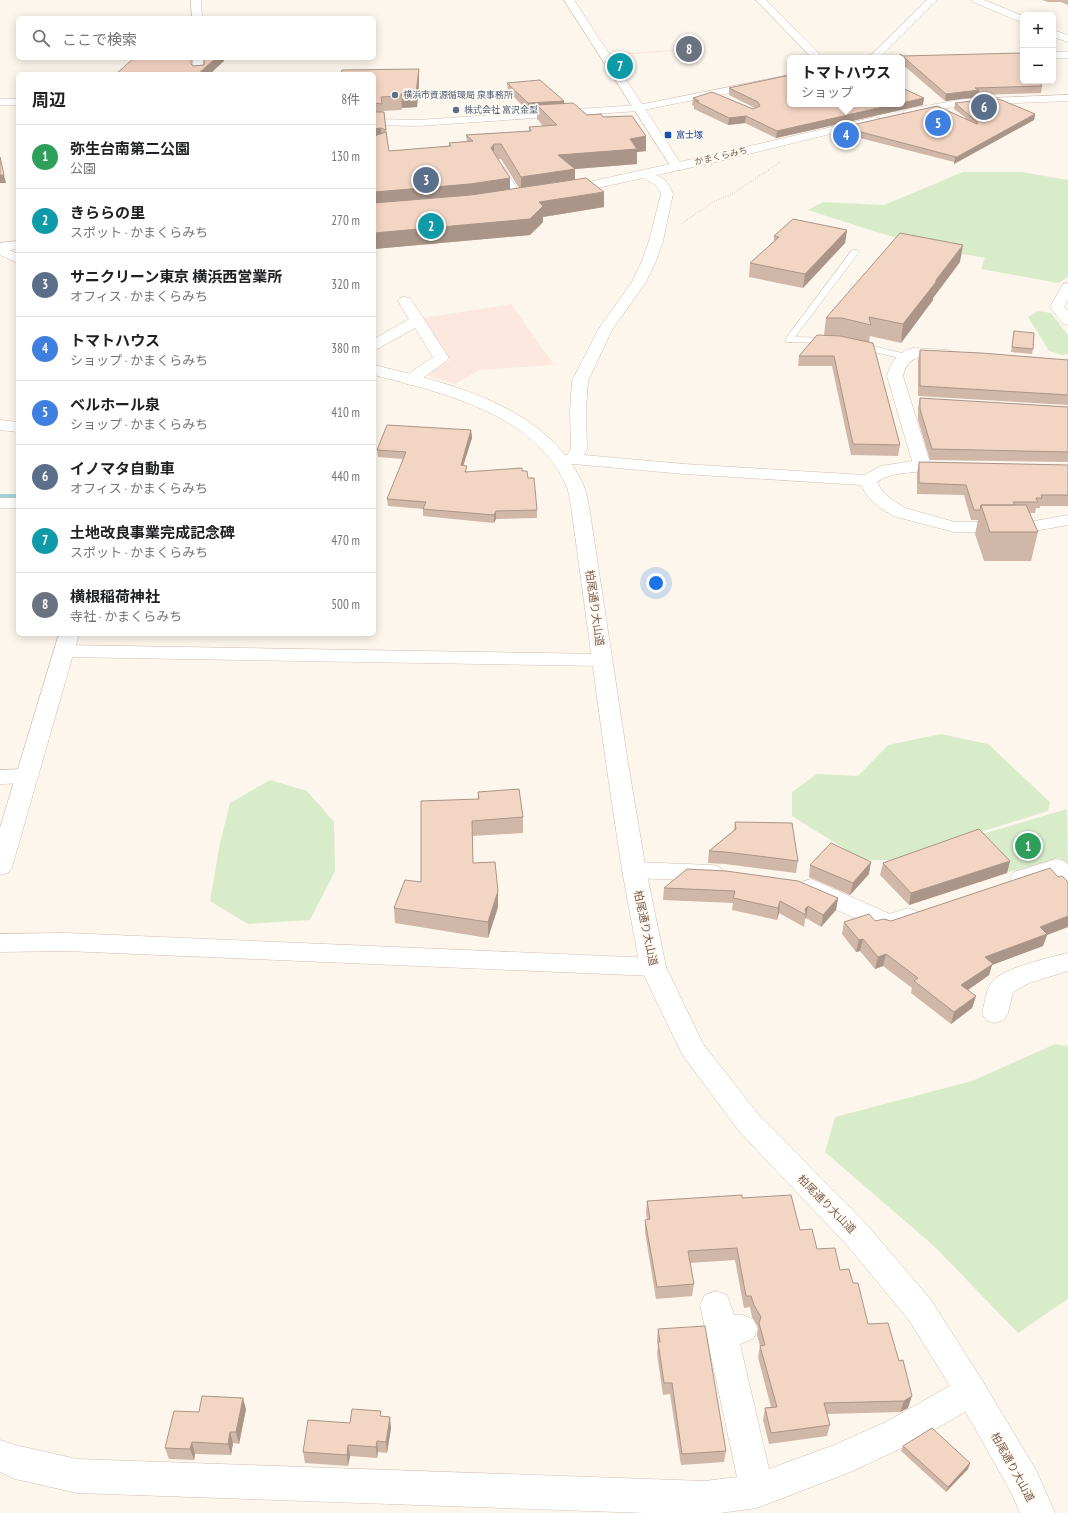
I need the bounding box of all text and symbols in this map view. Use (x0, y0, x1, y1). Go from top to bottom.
map controls (1020, 12, 1056, 84)
button: + (1020, 12, 1056, 48)
search box (16, 16, 376, 60)
icon: search (30, 27, 52, 49)
text: ここで検索 (62, 30, 137, 49)
pin: 8 (676, 34, 702, 64)
button: − (1020, 48, 1056, 84)
pin: 7 (607, 51, 633, 81)
popup (787, 55, 905, 107)
text: トマトハウス (801, 63, 891, 82)
text: ショップ (801, 84, 853, 101)
text: 周辺 (32, 89, 66, 111)
place label: 横浜市資源循環局 泉事務所 (403, 89, 513, 100)
marker: 横浜市資源循環局 泉事務所 (390, 90, 400, 100)
text: 8件 (341, 91, 360, 108)
pin: 6 (971, 92, 997, 122)
place label: 株式会社 富沢金型 (464, 104, 538, 115)
marker: 株式会社 富沢金型 (451, 105, 461, 115)
pin: 5 (925, 108, 951, 138)
pin: 4 (833, 120, 859, 150)
place label: 富士塚 (676, 129, 703, 140)
marker: 富士塚 (663, 130, 673, 140)
text: 弥生台南第二公園 (70, 139, 190, 158)
street label: かまくらみち (693, 144, 748, 167)
text: 1 (42, 148, 48, 165)
text: 130 m (331, 148, 360, 165)
text: 公園 (70, 160, 96, 177)
pin: 3 (413, 165, 439, 195)
text: きららの里 (70, 203, 145, 222)
pin: 2 (418, 211, 444, 241)
text: 2 (42, 212, 48, 229)
text: 270 m (331, 212, 360, 229)
text: スポット · かまくらみち (70, 224, 208, 241)
text: サニクリーン東京 横浜西営業所 (70, 267, 282, 286)
text: 3 (42, 276, 48, 293)
text: 320 m (331, 276, 360, 293)
text: オフィス · かまくらみち (70, 288, 208, 305)
text: トマトハウス (70, 331, 160, 350)
text: 4 (42, 340, 48, 357)
text: 380 m (331, 340, 360, 357)
text: ショップ · かまくらみち (70, 352, 208, 369)
text: ベルホール泉 (70, 395, 160, 414)
text: 5 (42, 404, 48, 421)
text: 410 m (331, 404, 360, 421)
text: ショップ · かまくらみち (70, 416, 208, 433)
text: イノマタ自動車 (70, 459, 175, 478)
text: 6 (42, 468, 48, 485)
text: 440 m (331, 468, 360, 485)
text: オフィス · かまくらみち (70, 480, 208, 497)
text: 土地改良事業完成記念碑 (70, 523, 235, 542)
text: 7 (42, 532, 48, 549)
text: 470 m (331, 532, 360, 549)
text: スポット · かまくらみち (70, 544, 208, 561)
street label: 柏尾通り大山道 (583, 569, 607, 647)
your location (646, 573, 666, 593)
text: 横根稲荷神社 (70, 587, 160, 606)
text: 8 (42, 596, 48, 613)
text: 500 m (331, 596, 360, 613)
text: 寺社 · かまくらみち (70, 608, 182, 625)
pin: 1 (1015, 831, 1041, 861)
street label: 柏尾通り大山道 (631, 889, 661, 967)
street label: 柏尾通り大山道 (795, 1172, 859, 1236)
street label: 柏尾通り大山道 (988, 1430, 1038, 1504)

